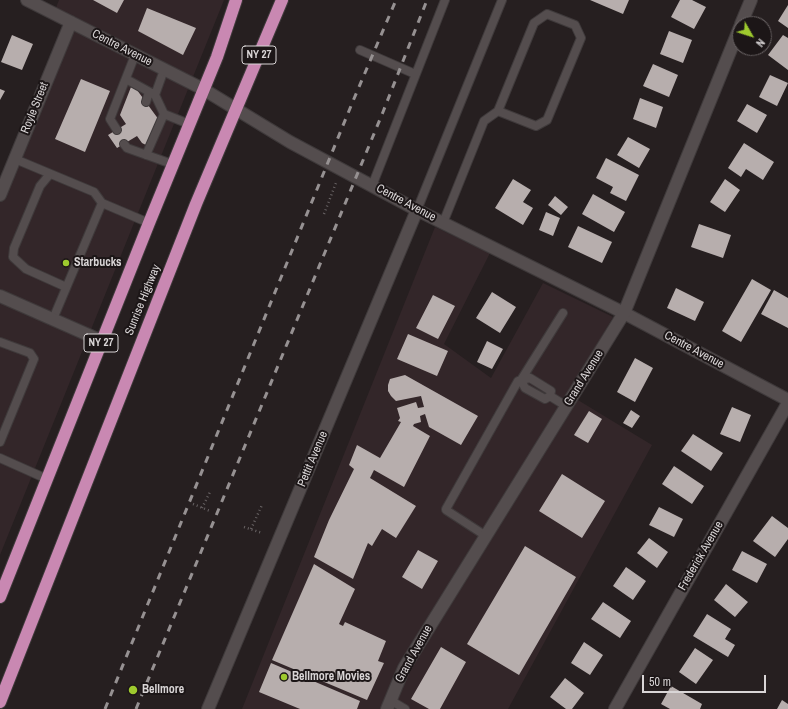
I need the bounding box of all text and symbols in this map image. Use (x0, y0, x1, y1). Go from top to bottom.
north arrow (732, 16, 772, 56)
street label: Centre Avenue (90, 27, 154, 69)
text: N (753, 36, 768, 50)
road number: NY 27 (242, 46, 276, 64)
street label: Royle Street (18, 80, 52, 136)
street label: Centre Avenue (374, 181, 438, 225)
place label: Starbucks (74, 256, 122, 270)
marker: Starbucks (61, 258, 71, 268)
street label: Sunrise Highway (122, 263, 164, 337)
street label: Centre Avenue (662, 328, 726, 372)
road number: NY 27 (84, 334, 118, 352)
street label: Grand Avenue (561, 347, 607, 409)
street label: Pettit Avenue (295, 429, 331, 489)
street label: Frederick Avenue (675, 519, 727, 593)
street label: Grand Avenue (392, 623, 436, 685)
scale bar (644, 667, 768, 693)
place label: Bellmore Movies (292, 670, 370, 684)
marker: Bellmore Movies (279, 672, 289, 682)
text: 50 m (649, 674, 671, 690)
place label: Bellmore (142, 683, 184, 697)
marker: Bellmore (127, 684, 139, 696)

